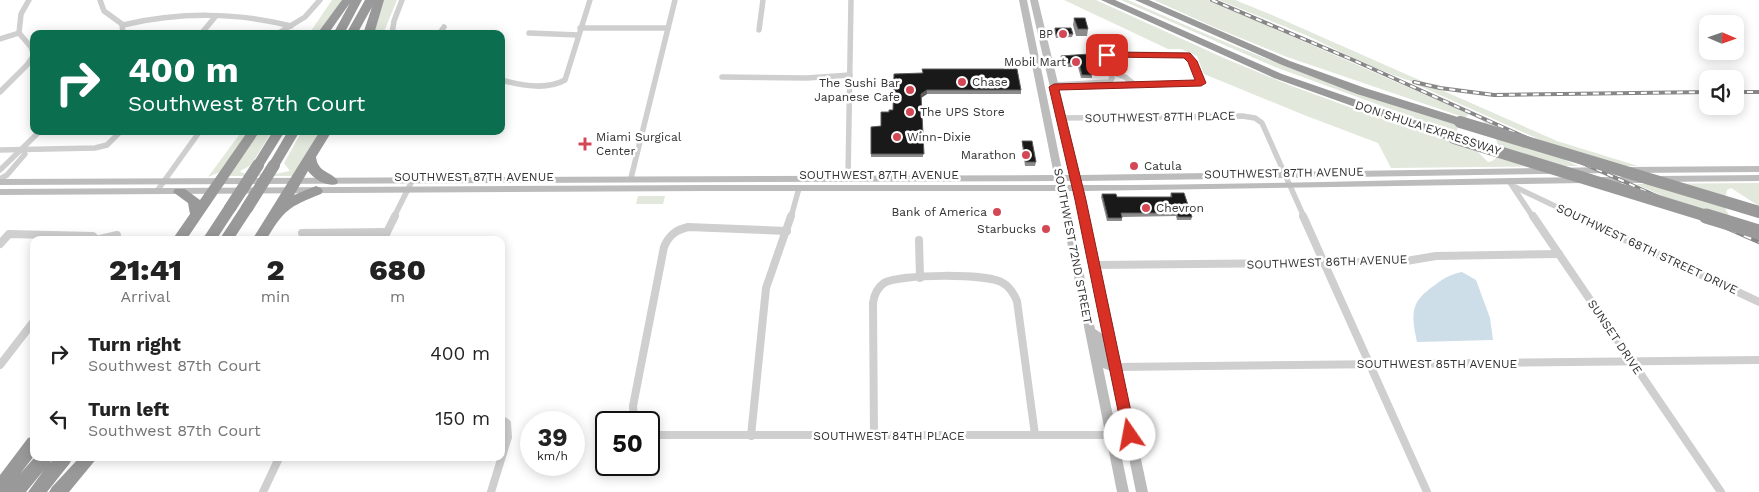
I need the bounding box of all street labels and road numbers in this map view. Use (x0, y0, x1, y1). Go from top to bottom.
street label: DON SHULA EXPRESSWAY (1353, 98, 1503, 158)
street label: SOUTHWEST 87TH PLACE (1085, 109, 1236, 125)
street label: SOUTHWEST 87TH AVENUE (1204, 165, 1364, 181)
street label: SOUTHWEST 72ND STREET (1051, 167, 1095, 325)
street label: SOUTHWEST 87TH AVENUE (799, 168, 959, 182)
street label: SOUTHWEST 87TH AVENUE (394, 170, 554, 184)
street label: SOUTHWEST 68TH STREET DRIVE (1554, 201, 1740, 297)
street label: SOUTHWEST 86TH AVENUE (1246, 252, 1408, 272)
street label: SUNSET DRIVE (1585, 297, 1645, 377)
street label: SOUTHWEST 85TH AVENUE (1357, 357, 1518, 371)
street label: SOUTHWEST 84TH PLACE (813, 429, 965, 443)

